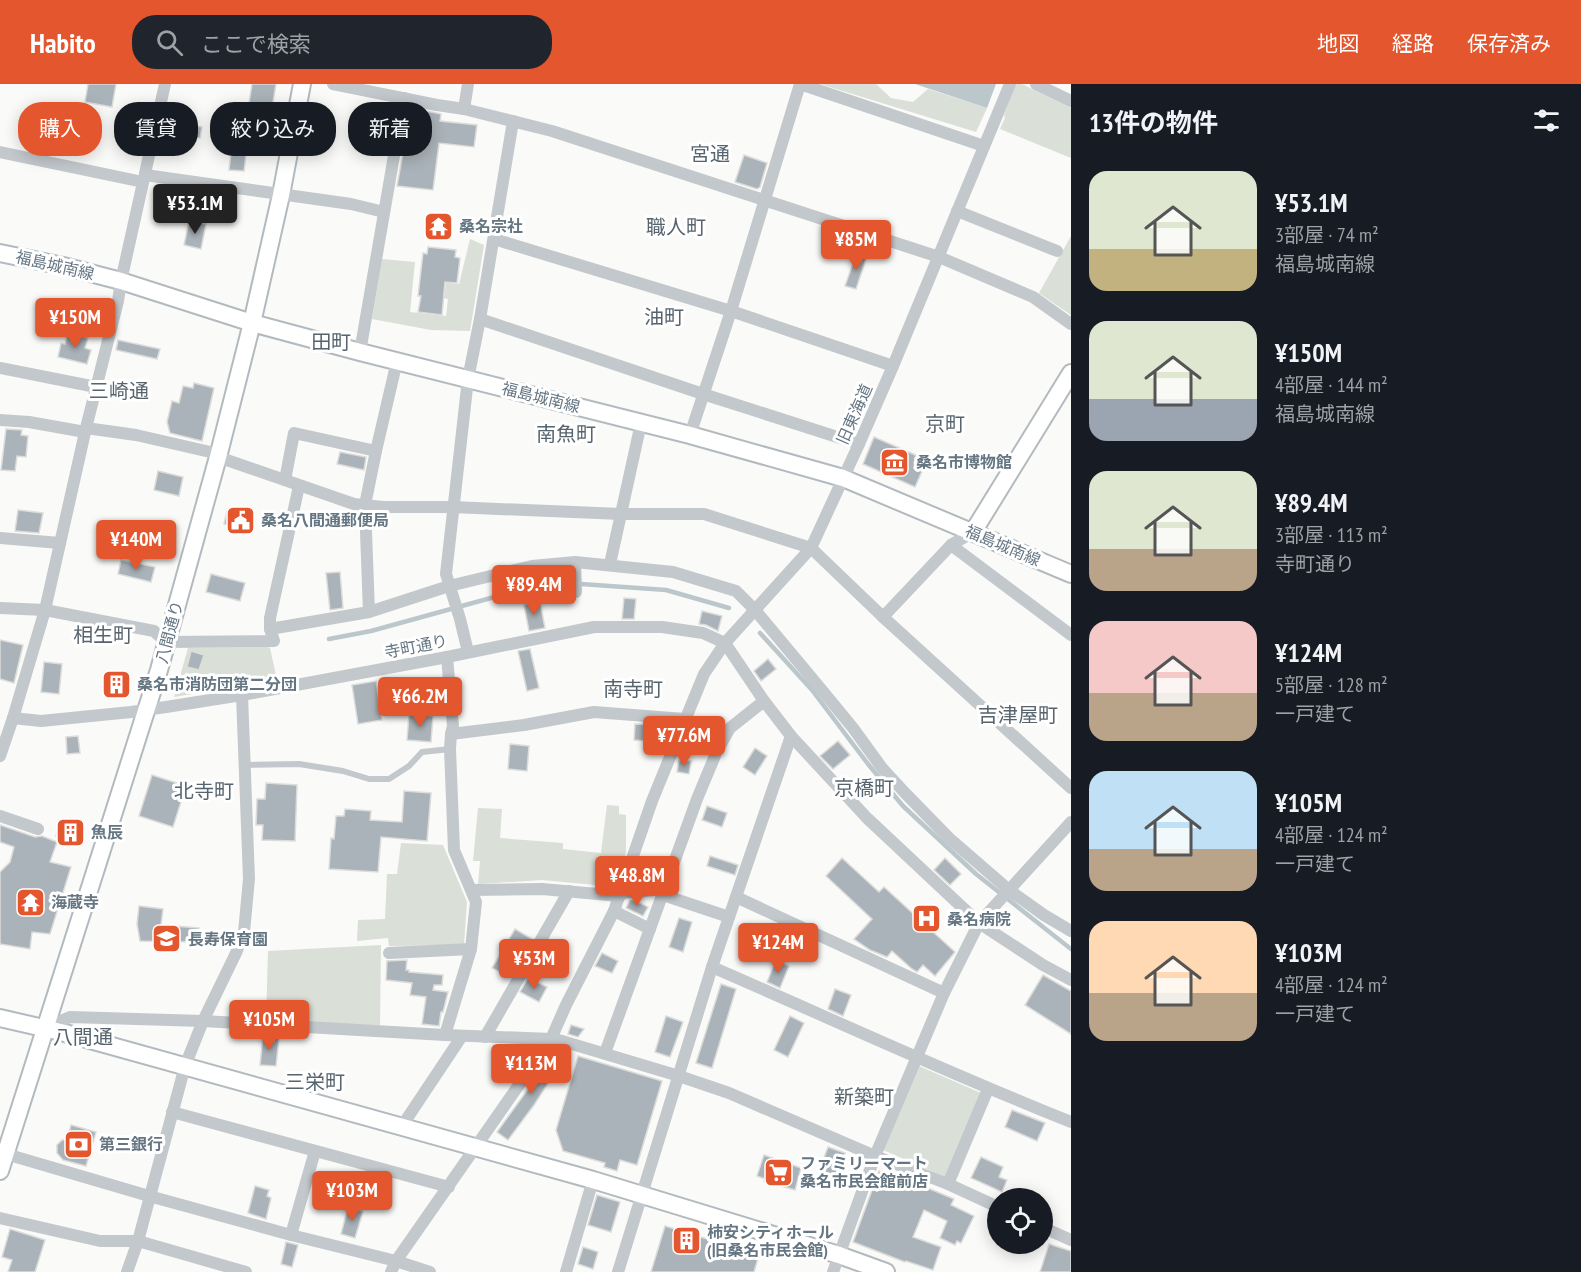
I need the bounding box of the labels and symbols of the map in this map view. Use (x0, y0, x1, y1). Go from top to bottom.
district label: 宮通 (690, 141, 730, 167)
pin: ¥53.1M (146, 184, 244, 235)
temple icon: 桑名宗社 (422, 210, 454, 242)
district label: 職人町 (646, 214, 706, 240)
place label: 桑名宗社 (459, 216, 523, 236)
pin: ¥85M (820, 220, 892, 271)
street label: 福島城南線 (14, 246, 96, 284)
pin: ¥150M (33, 298, 117, 349)
district label: 油町 (644, 304, 684, 330)
district label: 田町 (311, 329, 351, 355)
district label: 三崎通 (89, 378, 149, 404)
street label: 福島城南線 (500, 378, 582, 416)
street label: 旧東海道 (832, 381, 876, 447)
district label: 京町 (925, 411, 965, 437)
district label: 南魚町 (536, 421, 596, 447)
museum icon: 桑名市博物館 (879, 446, 911, 478)
place label: 桑名市博物館 (916, 452, 1012, 472)
public building icon: 桑名八間通郵便局 (224, 504, 256, 536)
place label: 桑名八間通郵便局 (261, 510, 389, 530)
pin: ¥140M (94, 520, 178, 571)
street label: 福島城南線 (962, 520, 1044, 570)
pin: ¥89.4M (485, 565, 583, 616)
street label: 八間通り (151, 598, 187, 666)
district label: 相生町 (73, 622, 133, 648)
street label: 寺町通り (383, 630, 449, 662)
building icon: 桑名市消防団第二分団 (100, 668, 132, 700)
place label: 桑名市消防団第二分団 (137, 674, 297, 694)
district label: 南寺町 (603, 676, 663, 702)
pin: ¥66.2M (371, 677, 469, 728)
district label: 吉津屋町 (978, 702, 1058, 728)
pin: ¥77.6M (635, 716, 733, 767)
district label: 京橋町 (834, 775, 894, 801)
district label: 北寺町 (174, 778, 234, 804)
building icon: 魚辰 (54, 816, 86, 848)
place label: 魚辰 (91, 822, 123, 842)
pin: ¥48.8M (588, 856, 686, 907)
temple icon: 海蔵寺 (14, 886, 46, 918)
place label: 海蔵寺 (51, 892, 99, 912)
hospital icon: 桑名病院 (910, 903, 942, 935)
place label: 桑名病院 (947, 909, 1011, 929)
school or university icon: 長寿保育園 (151, 923, 183, 955)
pin: ¥124M (736, 923, 820, 974)
place label: 長寿保育園 (188, 929, 268, 949)
pin: ¥53M (498, 939, 570, 990)
pin: ¥105M (227, 1000, 311, 1051)
district label: 八間通 (53, 1024, 113, 1050)
pin: ¥113M (489, 1044, 573, 1095)
district label: 三栄町 (285, 1069, 345, 1095)
district label: 新築町 (834, 1084, 894, 1110)
bank icon: 第三銀行 (62, 1128, 94, 1160)
place label: 第三銀行 (99, 1134, 163, 1154)
place label: ファミリーマート 桑名市民会館前店 (800, 1153, 928, 1191)
supermarket icon: ファミリーマート 桑名市民会館前店 (763, 1156, 795, 1188)
pin: ¥103M (310, 1171, 394, 1222)
place label: 柿安シティホール (旧桑名市民会館) (707, 1222, 834, 1260)
building icon: 柿安シティホール (旧桑名市民会館) (670, 1225, 702, 1257)

